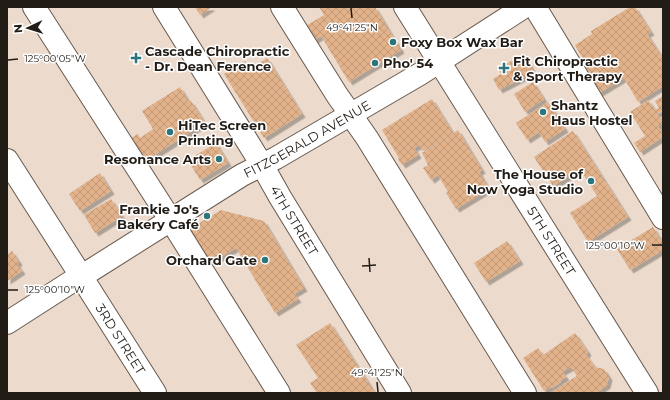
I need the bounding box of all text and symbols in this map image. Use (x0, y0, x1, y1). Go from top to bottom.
north arrow (8, 8, 48, 48)
text: 49°41'25"N (326, 21, 378, 34)
text: N (11, 24, 25, 34)
place label: Foxy Box Wax Bar (401, 34, 524, 50)
marker: Foxy Box Wax Bar (388, 37, 398, 47)
place label: Cascade Chiropractic - Dr. Dean Ference (145, 43, 290, 74)
text: 125°00'05"W (24, 52, 86, 65)
marker: Cascade Chiropractic - Dr. Dean Ference (130, 52, 142, 64)
place label: Fit Chiropractic & Sport Therapy (513, 53, 622, 84)
place label: Pho' 54 (383, 55, 433, 71)
marker: Pho' 54 (370, 58, 380, 68)
marker: Fit Chiropractic & Sport Therapy (498, 62, 510, 74)
street label: FITZGERALD AVENUE (241, 97, 373, 181)
place label: Shantz Haus Hostel (551, 97, 633, 128)
marker: Shantz Haus Hostel (538, 107, 548, 117)
place label: HiTec Screen Printing (178, 117, 266, 148)
marker: HiTec Screen Printing (165, 127, 175, 137)
place label: Resonance Arts (104, 151, 211, 167)
marker: Resonance Arts (214, 154, 224, 164)
place label: The House of Now Yoga Studio (467, 166, 584, 197)
marker: The House of Now Yoga Studio (586, 176, 596, 186)
street label: 4TH STREET (267, 182, 322, 259)
place label: Frankie Jo's Bakery Café (117, 201, 199, 232)
street label: 5TH STREET (524, 203, 579, 279)
marker: Frankie Jo's Bakery Café (202, 211, 212, 221)
text: 125°00'10"W (585, 239, 645, 252)
place label: Orchard Gate (166, 252, 257, 268)
marker: Orchard Gate (260, 255, 270, 265)
text: 125°00'10"W (25, 283, 85, 296)
street label: 3RD STREET (92, 301, 149, 378)
text: 49°41'25"N (351, 366, 403, 379)

